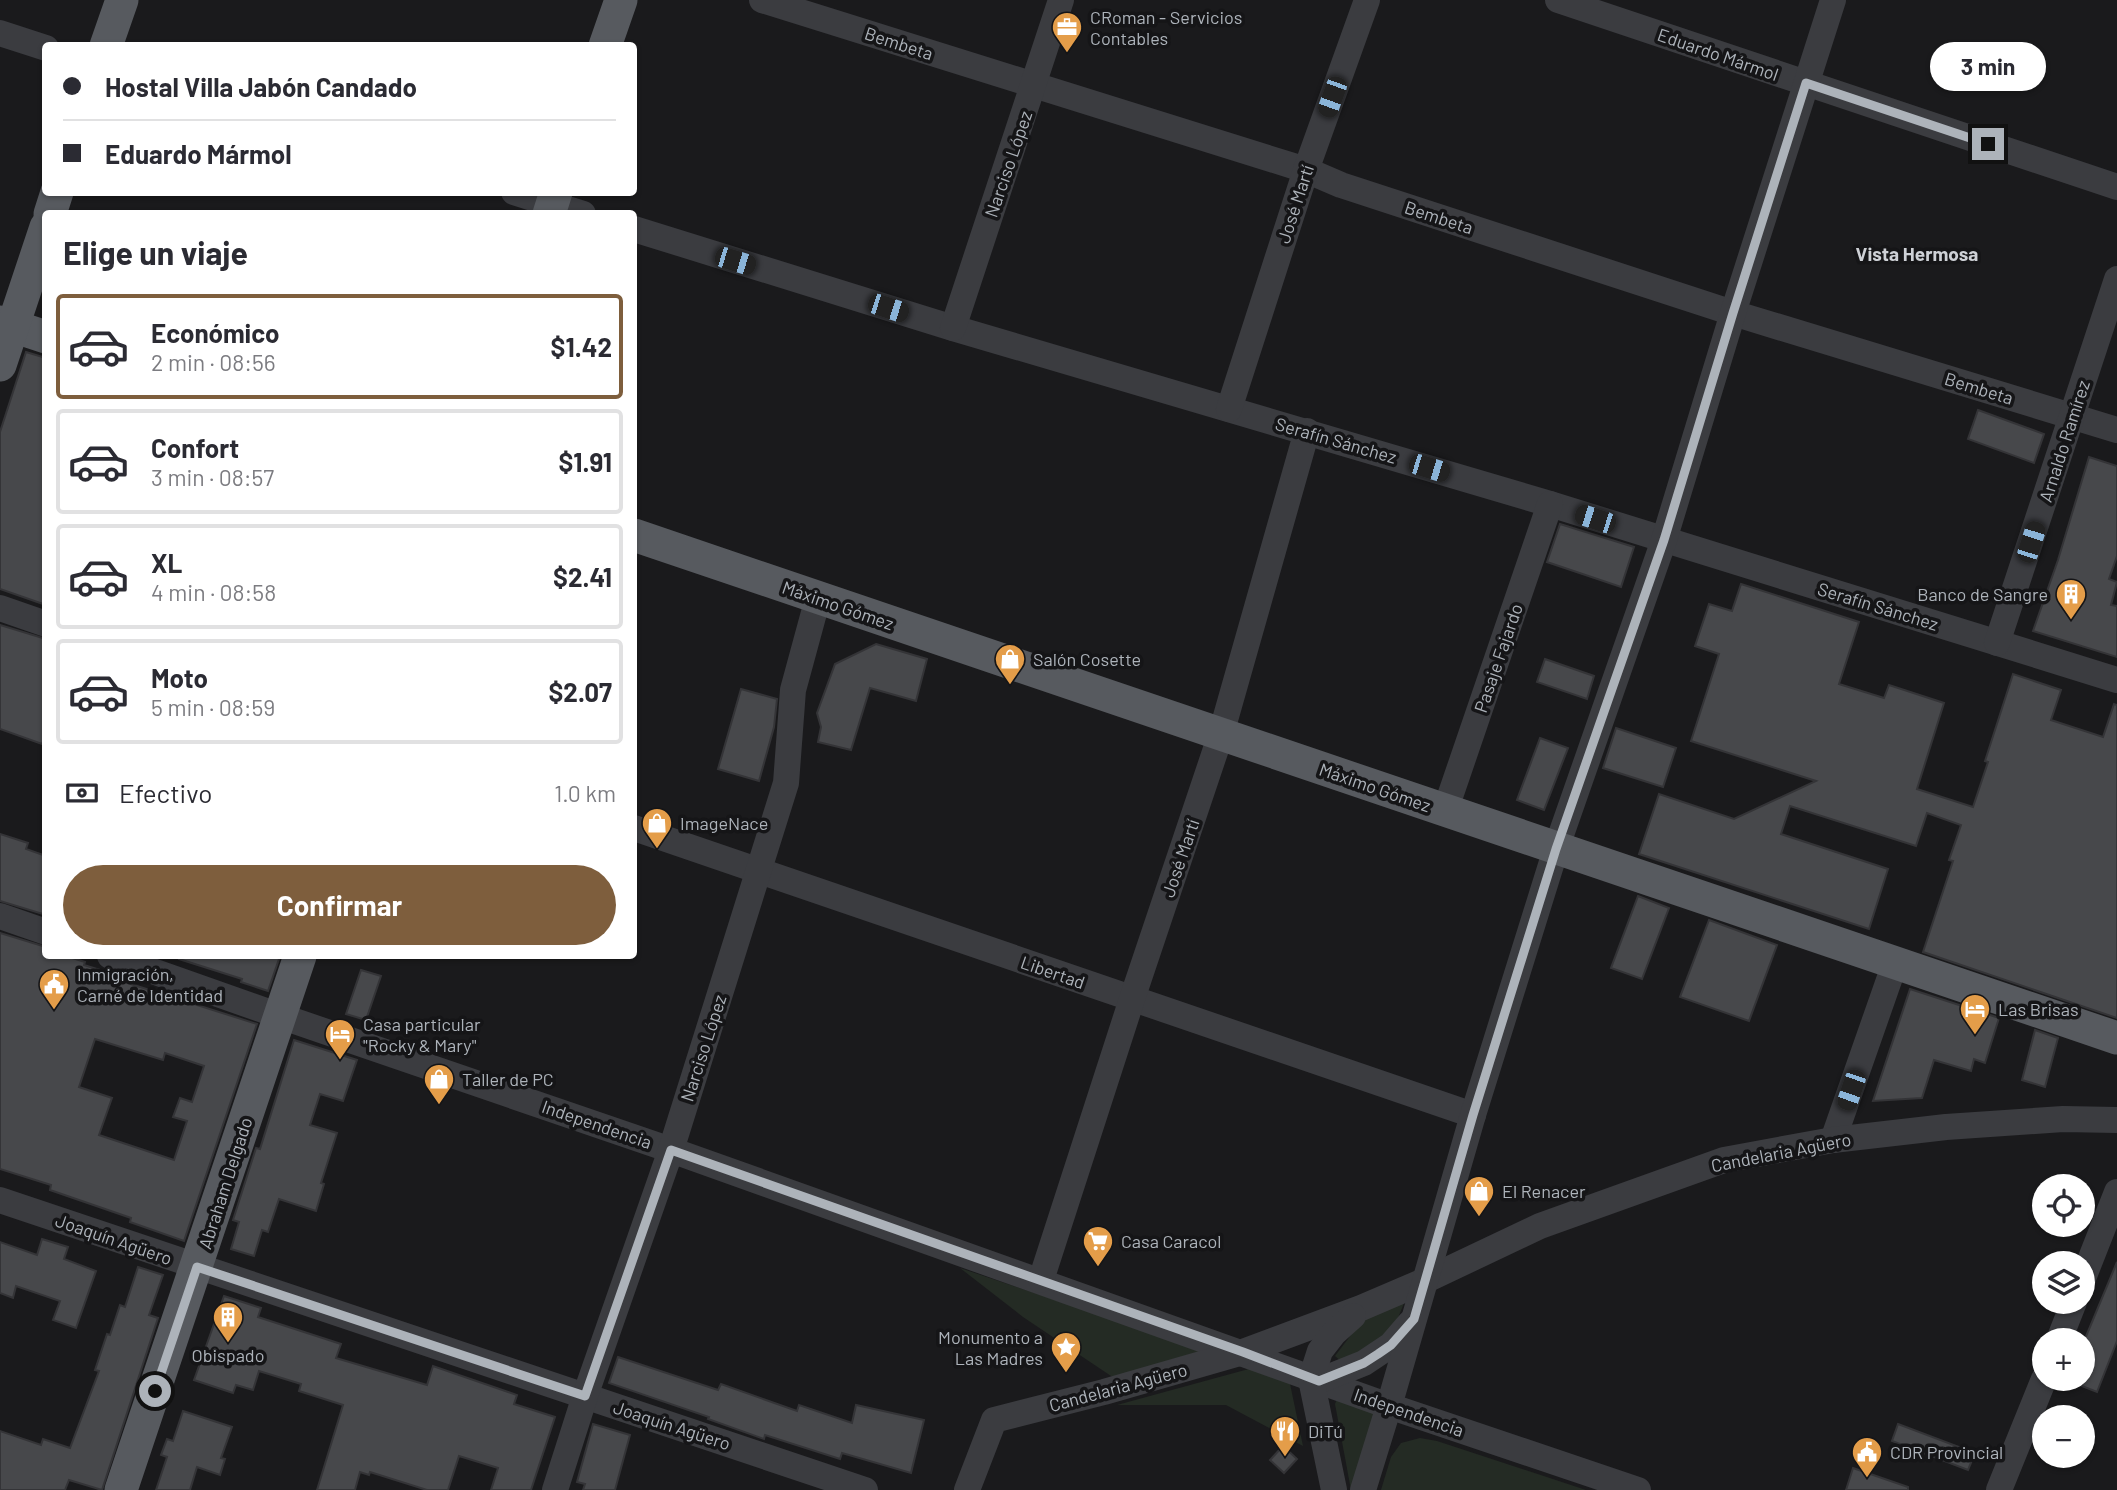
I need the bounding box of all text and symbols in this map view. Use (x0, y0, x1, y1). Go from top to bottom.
place label: CRoman - Servicios Contables (1090, 6, 1243, 49)
office icon: CRoman - Servicios Contables (1050, 10, 1084, 54)
street label: Bembeta (862, 22, 936, 64)
street label: Eduardo Mármol (1655, 23, 1781, 85)
callout: 3 min (1930, 43, 2046, 92)
text: 3 min (1961, 52, 2015, 80)
text: Hostal Villa Jabón Candado (105, 71, 417, 102)
car (1315, 74, 1350, 120)
street label: Narciso López (980, 108, 1036, 220)
route end (1972, 128, 2004, 160)
text: Eduardo Mármol (105, 138, 292, 169)
street label: José Martí (1272, 162, 1318, 246)
street label: Bembeta (1402, 196, 1476, 238)
text: Elige un viaje (63, 233, 248, 271)
district label: Vista Hermosa (1856, 242, 1978, 265)
car (712, 245, 759, 277)
car (865, 292, 912, 324)
icon: car (67, 315, 130, 378)
text: Económico (151, 317, 280, 348)
text: $1.42 (551, 331, 612, 362)
text: 2 min · 08:56 (151, 348, 276, 376)
street label: Bembeta (1942, 367, 2016, 409)
street label: Arnaldo Ramírez (2034, 377, 2094, 505)
street label: Serafín Sánchez (1273, 412, 1399, 468)
icon: car (67, 430, 130, 493)
text: Confort (151, 432, 239, 463)
text: $1.91 (558, 446, 612, 477)
car (1406, 452, 1453, 484)
text: 3 min · 08:57 (151, 463, 274, 491)
car (1572, 503, 1619, 535)
car (2015, 519, 2048, 565)
icon: car (67, 545, 130, 608)
text: XL (151, 547, 182, 578)
text: $2.41 (553, 561, 612, 592)
street label: Máximo Gómez (779, 576, 897, 634)
street label: Serafín Sánchez (1815, 577, 1941, 635)
building icon: Banco de Sangre (2054, 577, 2088, 621)
text: 4 min · 08:58 (151, 578, 276, 606)
place label: Banco de Sangre (1917, 583, 2048, 605)
street label: Pasaje Fajardo (1469, 601, 1527, 715)
shop icon: Salón Cosette (993, 642, 1027, 686)
place label: Salón Cosette (1033, 648, 1141, 670)
icon: car (67, 660, 130, 723)
text: Moto (151, 662, 208, 693)
text: $2.07 (549, 676, 612, 707)
text: 5 min · 08:59 (151, 693, 275, 721)
street label: Máximo Gómez (1316, 758, 1434, 816)
icon: cash (63, 774, 101, 812)
text: Efectivo (119, 777, 212, 808)
text: 1.0 km (554, 779, 616, 807)
shop icon: ImageNace (640, 806, 674, 850)
place label: ImageNace (680, 812, 768, 834)
street label: José Martí (1156, 816, 1204, 900)
button: Confirmar (63, 865, 616, 945)
street label: Libertad (1018, 951, 1088, 993)
place label: Inmigración, Carné de Identidad (77, 963, 223, 1006)
public building icon: Inmigración, Carné de Identidad (37, 967, 71, 1011)
street label: Narciso López (675, 992, 731, 1104)
hotel icon: Las Brisas (1958, 992, 1992, 1036)
place label: Las Brisas (1998, 998, 2079, 1020)
place label: Casa particular "Rocky & Mary" (363, 1013, 481, 1056)
hotel icon: Casa particular "Rocky & Mary" (323, 1017, 357, 1061)
shop icon: Taller de PC (422, 1062, 456, 1106)
car (1835, 1067, 1868, 1113)
place label: Taller de PC (462, 1068, 554, 1090)
street label: Independencia (539, 1095, 655, 1153)
street label: Abraham Delgado (193, 1114, 257, 1252)
street label: Candelaria Agüero (1709, 1128, 1853, 1176)
shop icon: El Renacer (1462, 1174, 1496, 1218)
map controls (2032, 1174, 2095, 1468)
button: locate (2032, 1174, 2095, 1237)
place label: El Renacer (1502, 1180, 1586, 1202)
street label: Joaquín Agüero (53, 1209, 175, 1269)
supermarket icon: Casa Caracol (1081, 1224, 1115, 1268)
place label: Casa Caracol (1121, 1230, 1221, 1252)
button: layers (2032, 1251, 2095, 1314)
building icon: Obispado (211, 1300, 245, 1344)
place label: Monumento a Las Madres (938, 1326, 1043, 1369)
button: + (2032, 1328, 2095, 1391)
place icon: Monumento a Las Madres (1049, 1330, 1083, 1374)
place label: Obispado (191, 1344, 265, 1366)
street label: Candelaria Agüero (1047, 1358, 1189, 1416)
route start (139, 1375, 171, 1407)
street label: Independencia (1351, 1383, 1467, 1441)
street label: Joaquín Agüero (611, 1396, 733, 1454)
button: − (2032, 1405, 2095, 1468)
restaurant icon: DiTú (1268, 1414, 1302, 1458)
place label: DiTú (1308, 1420, 1343, 1442)
public building icon: CDR Provincial (1850, 1435, 1884, 1479)
place label: CDR Provincial (1890, 1441, 2003, 1463)

